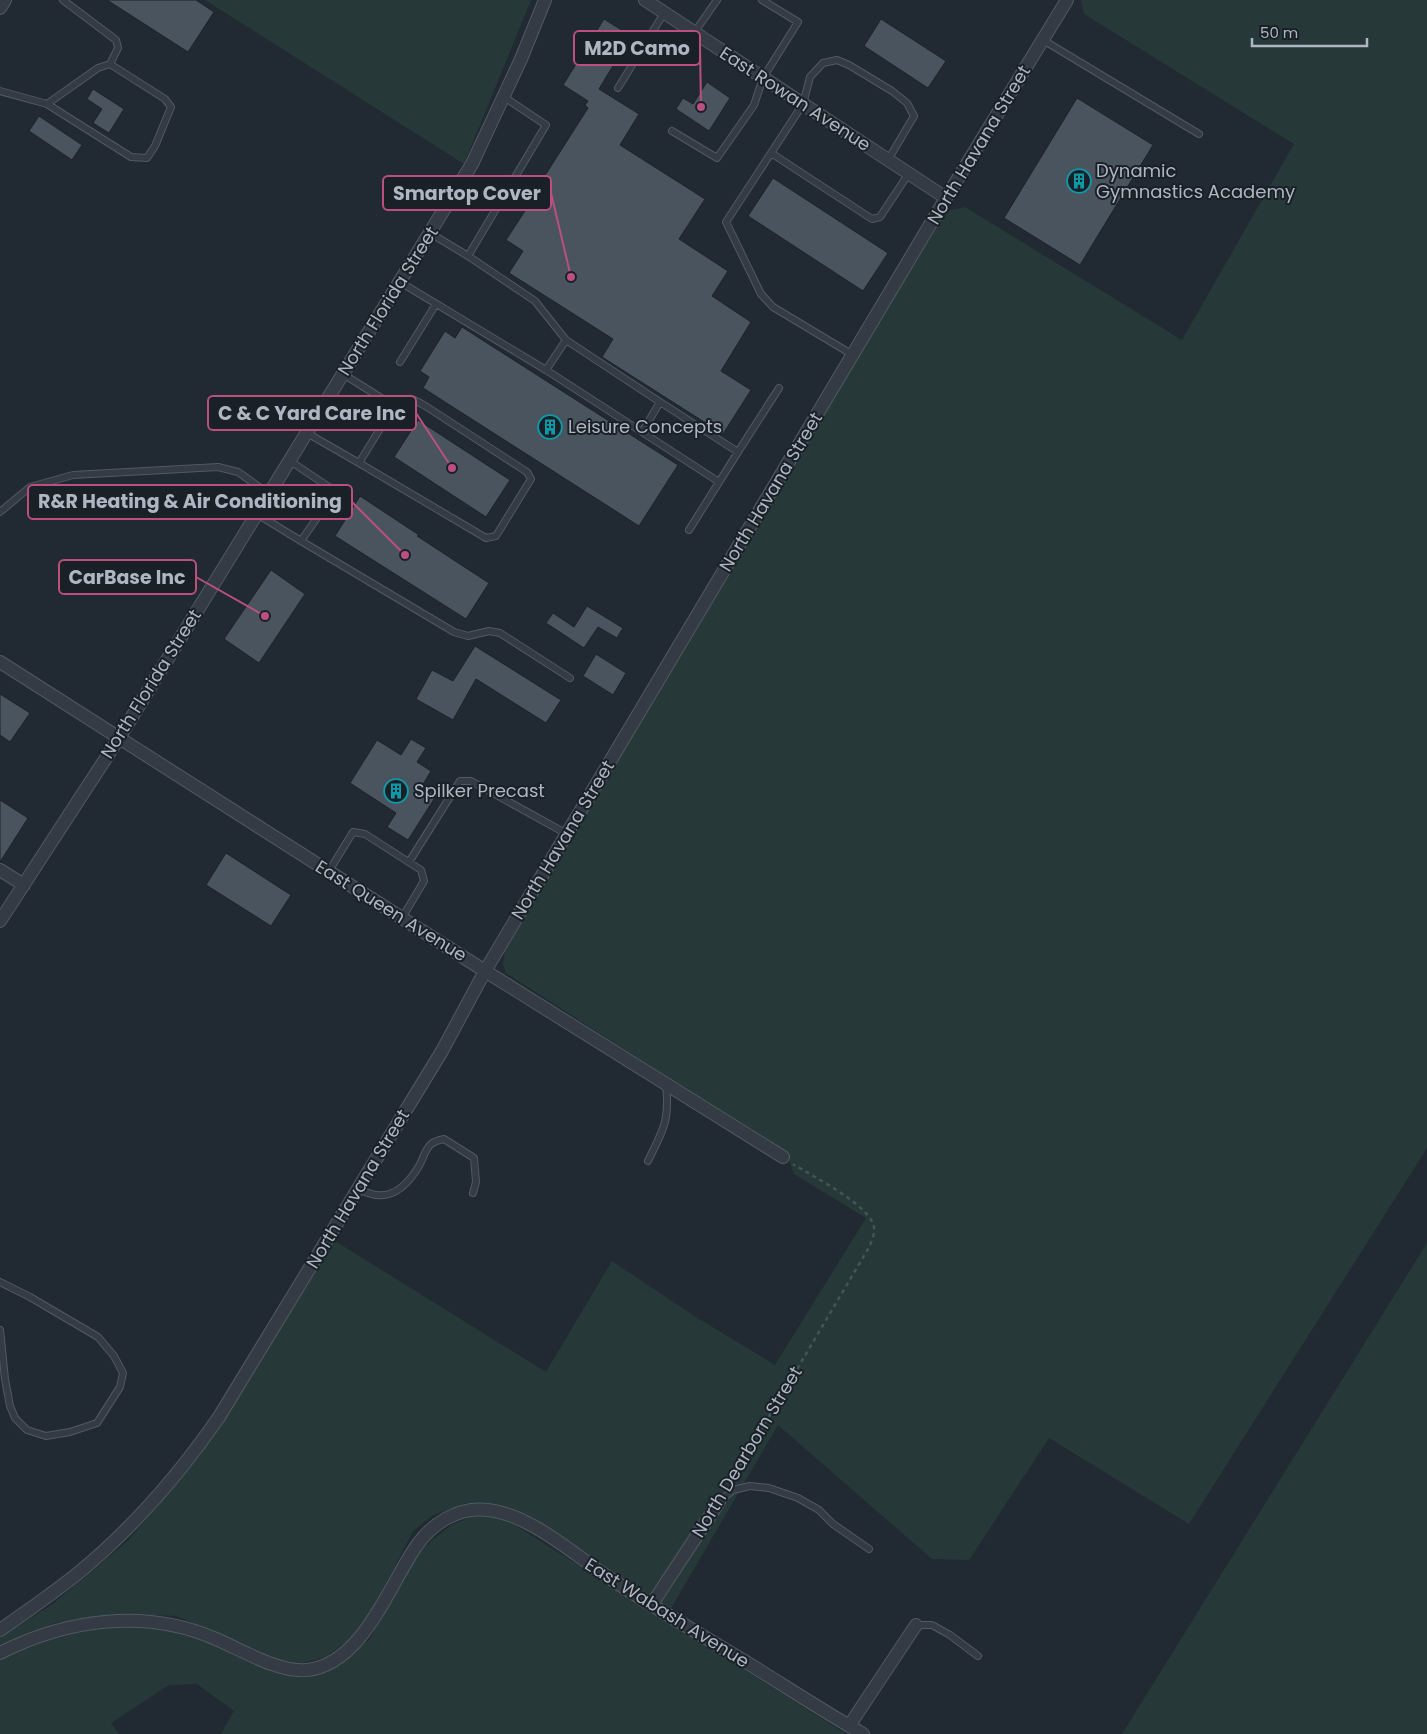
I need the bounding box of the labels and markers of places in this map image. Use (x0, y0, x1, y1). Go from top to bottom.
callout: M2D Camo (574, 31, 700, 65)
place label: Dynamic Gymnastics Academy (1096, 158, 1295, 204)
building icon: Dynamic Gymnastics Academy (1066, 168, 1092, 194)
callout: Smartop Cover (383, 176, 551, 210)
callout: C & C Yard Care Inc (208, 396, 416, 430)
building icon: Leisure Concepts (537, 414, 563, 440)
place label: Leisure Concepts (568, 414, 722, 439)
callout: R&R Heating & Air Conditioning (28, 485, 352, 519)
callout: CarBase Inc (59, 560, 196, 594)
building icon: Spilker Precast (383, 778, 409, 804)
place label: Spilker Precast (414, 778, 545, 803)

